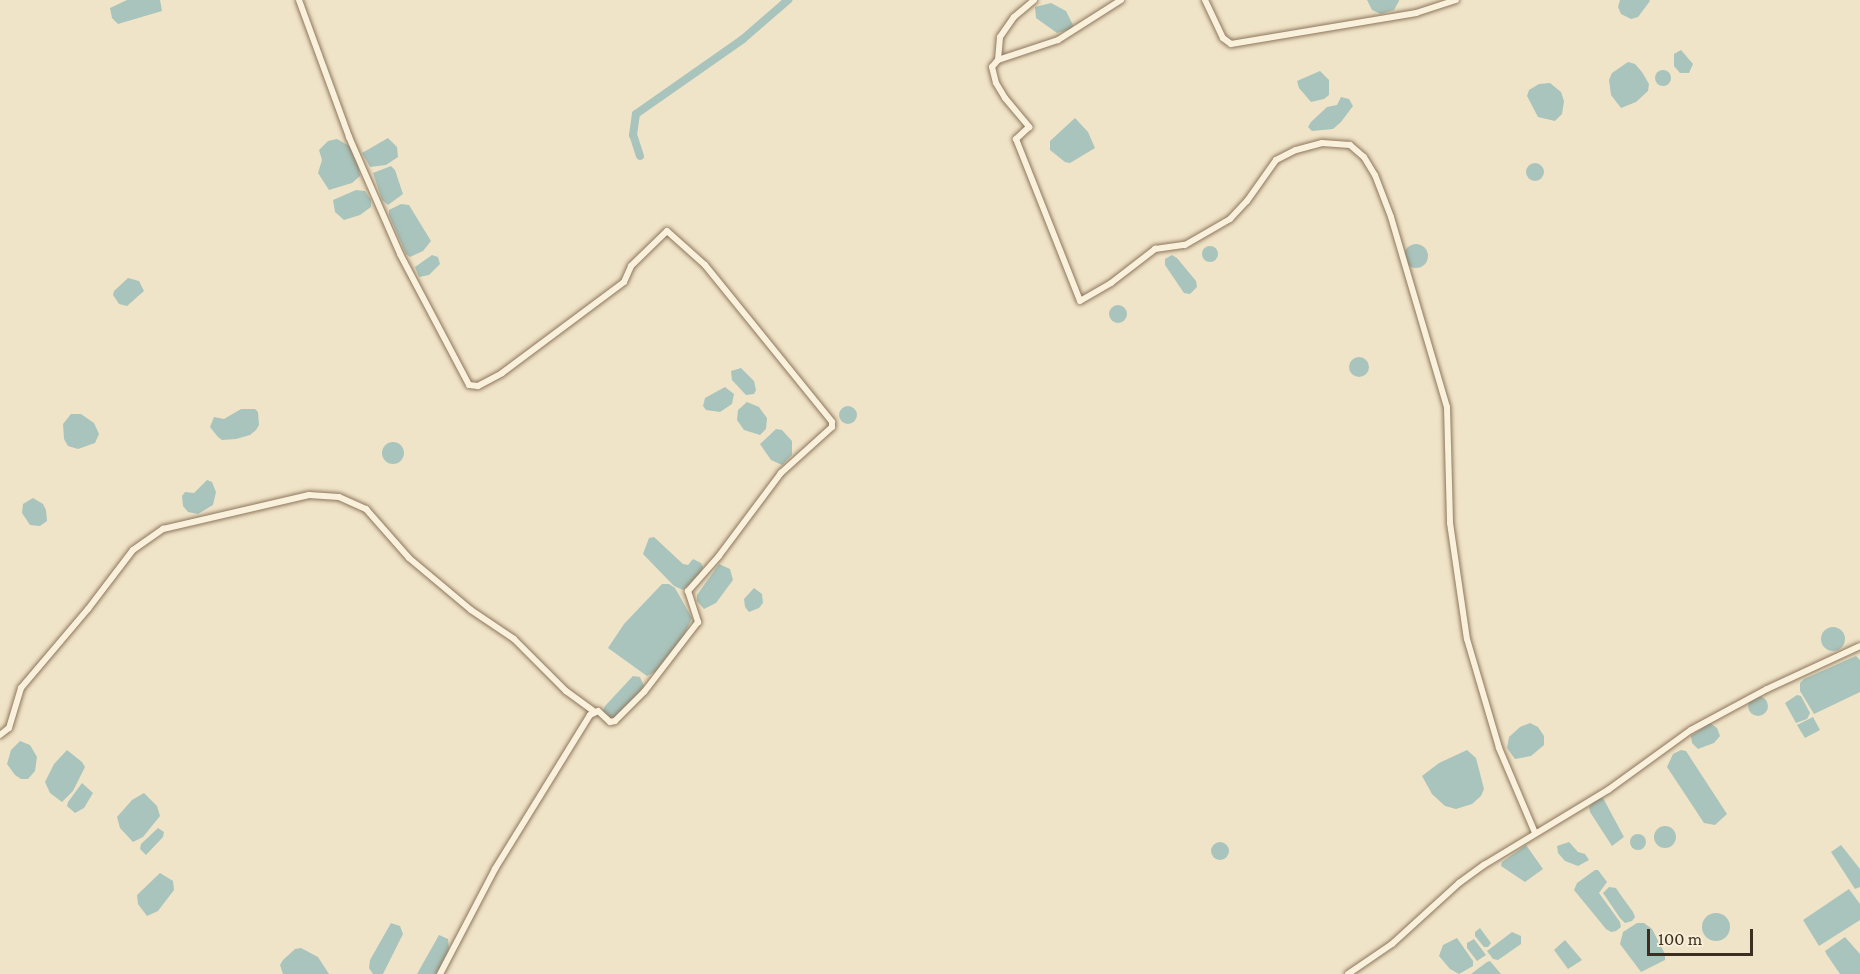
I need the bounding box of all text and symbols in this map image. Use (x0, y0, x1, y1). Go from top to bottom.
scale bar (1650, 917, 1756, 955)
text: 100 m (1658, 929, 1702, 949)

